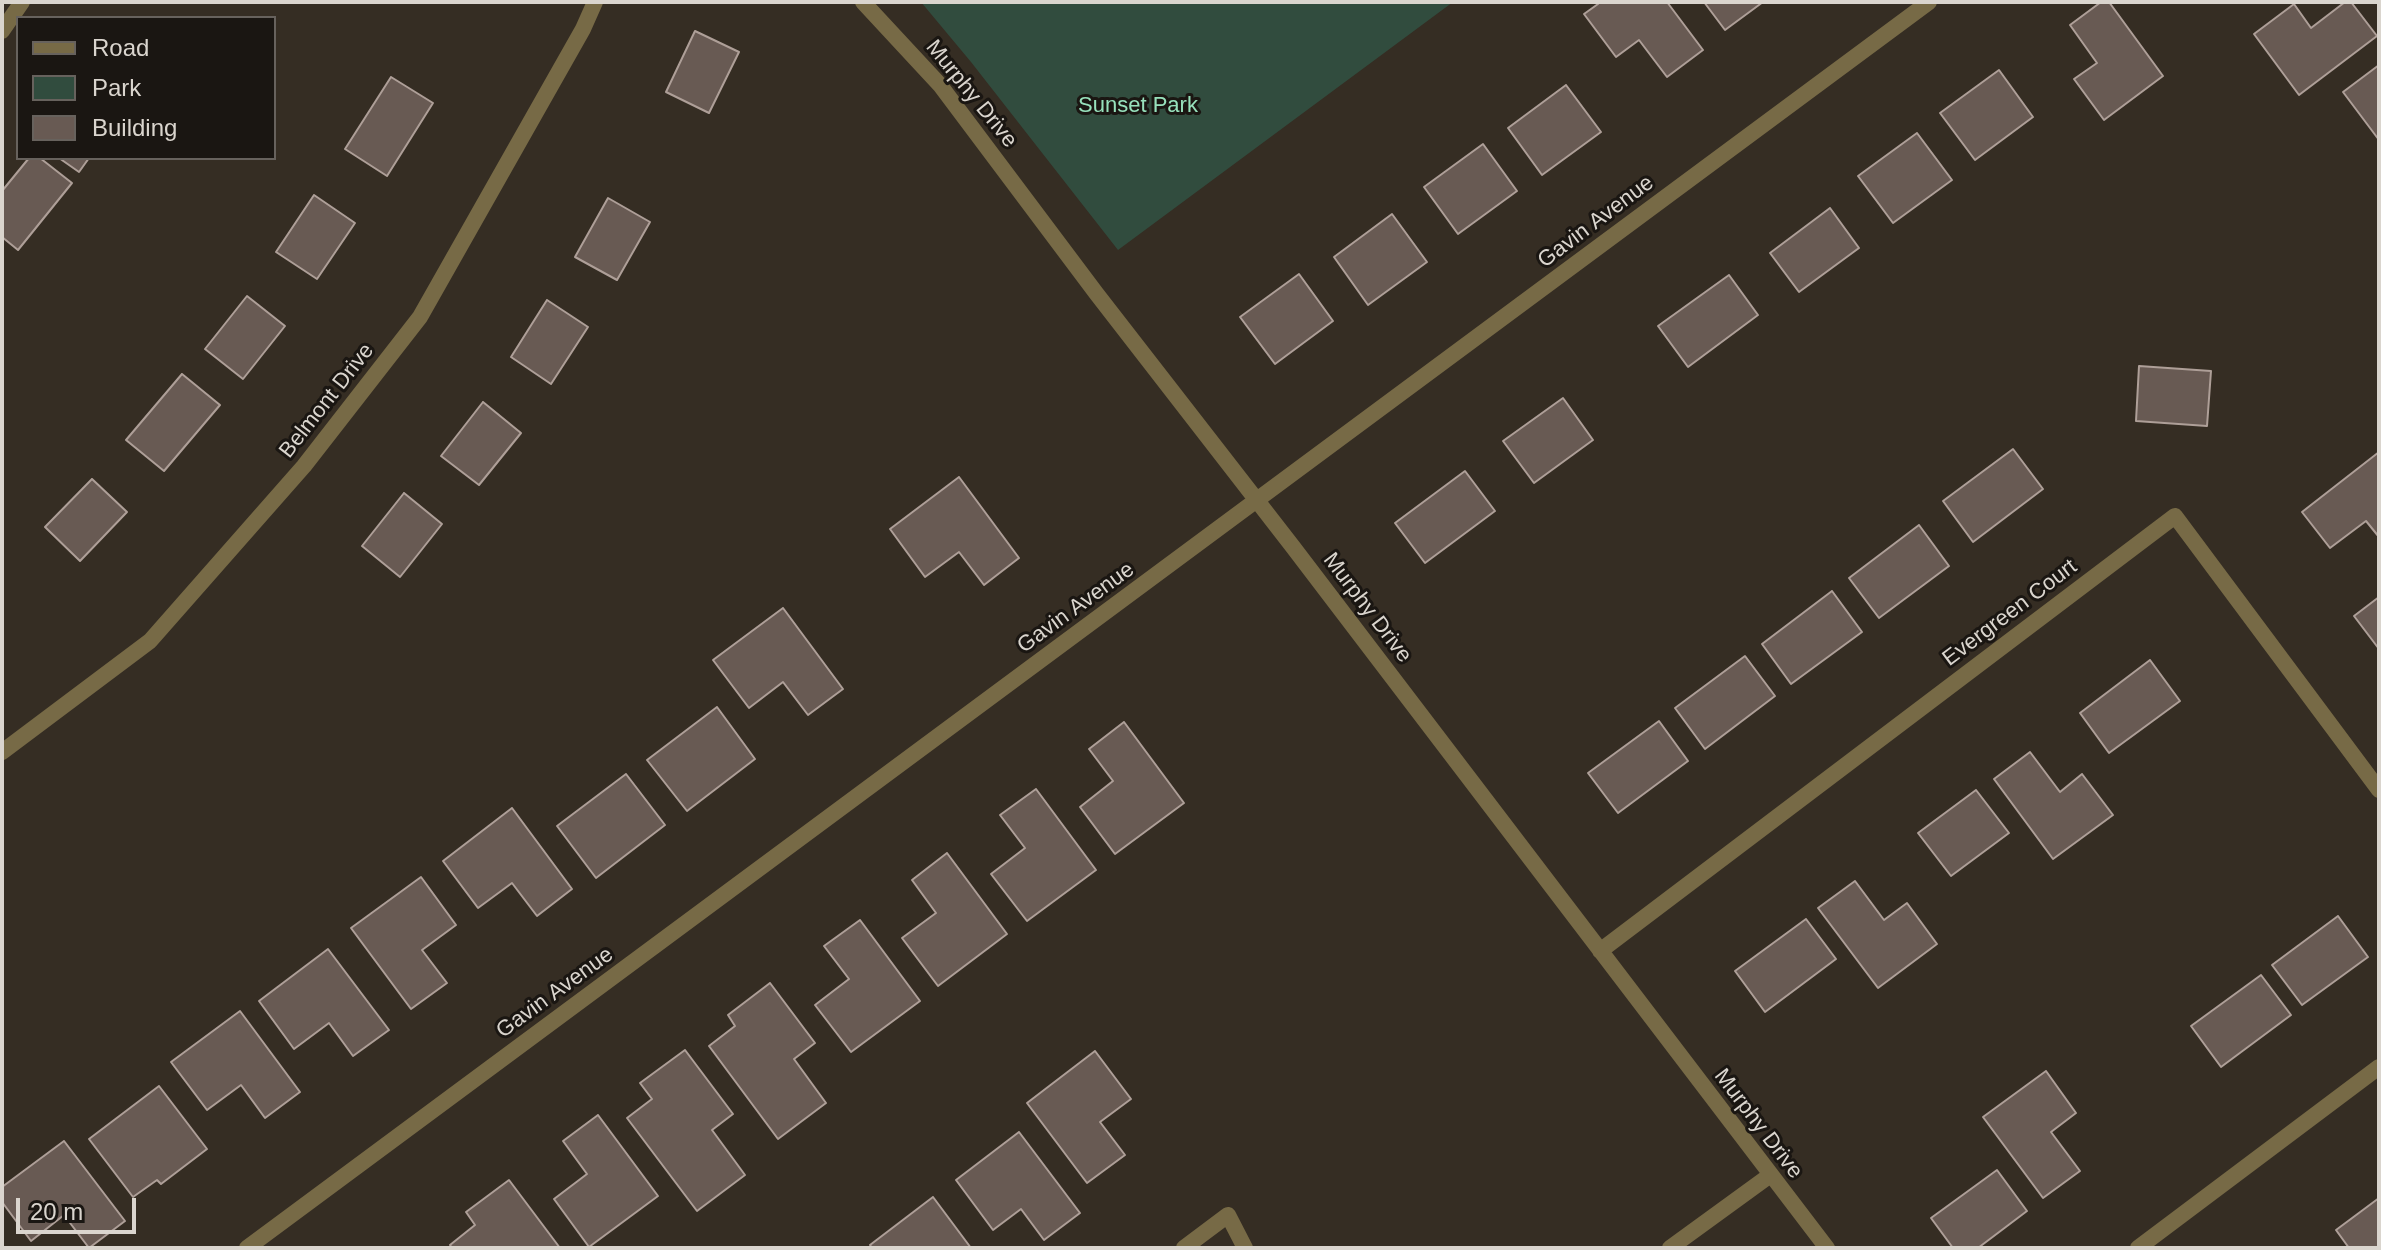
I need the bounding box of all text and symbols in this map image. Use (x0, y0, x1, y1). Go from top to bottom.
legend (16, 16, 276, 160)
text: Road (92, 34, 149, 61)
street label: Murphy Drive (920, 35, 1022, 153)
text: Park (92, 74, 141, 101)
park label: Sunset Park (1078, 93, 1198, 119)
text: Building (92, 114, 177, 141)
street label: Gavin Avenue (1533, 170, 1659, 274)
street label: Belmont Drive (274, 338, 380, 464)
street label: Murphy Drive (1317, 548, 1417, 668)
street label: Evergreen Court (1938, 554, 2082, 672)
street label: Gavin Avenue (1012, 557, 1140, 659)
street label: Gavin Avenue (491, 942, 619, 1044)
street label: Murphy Drive (1708, 1064, 1808, 1184)
scale bar (20, 1182, 140, 1232)
text: 20 m (30, 1198, 83, 1225)

